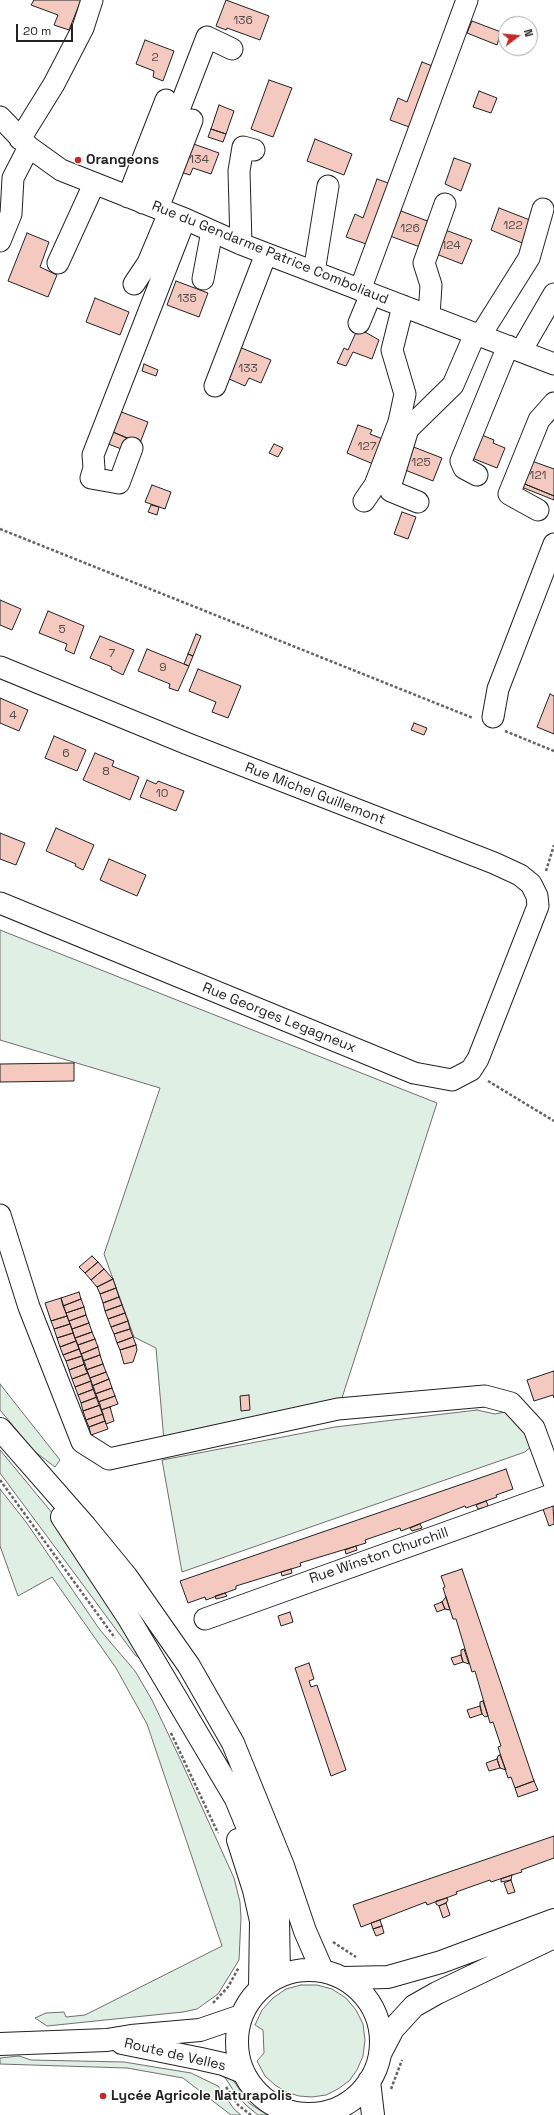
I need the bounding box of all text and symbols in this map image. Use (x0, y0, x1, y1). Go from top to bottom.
house number: 136 (233, 14, 253, 28)
scale bar (18, 16, 75, 42)
north arrow (498, 16, 538, 56)
text: 20 m (23, 23, 51, 39)
text: N (521, 27, 536, 38)
house number: 2 (151, 51, 159, 65)
place label: Orangeons (86, 152, 159, 168)
house number: 134 (189, 153, 209, 167)
marker: Orangeons (73, 155, 83, 165)
street label: Rue du Gendarme Patrice Comboliaud (149, 198, 391, 308)
house number: 122 (503, 219, 523, 233)
house number: 126 (400, 222, 420, 236)
house number: 124 (441, 239, 461, 253)
house number: 135 (177, 292, 197, 306)
house number: 133 (238, 362, 258, 376)
house number: 127 (358, 440, 376, 454)
house number: 125 (411, 456, 431, 470)
house number: 121 (529, 469, 547, 483)
house number: 5 (58, 623, 66, 637)
house number: 7 (109, 647, 115, 661)
house number: 9 (159, 661, 167, 675)
house number: 4 (9, 709, 17, 723)
house number: 6 (62, 747, 70, 761)
street label: Rue Michel Guillemont (242, 759, 388, 829)
house number: 8 (102, 765, 110, 779)
house number: 10 (156, 787, 168, 801)
street label: Rue Georges Legagneux (200, 979, 358, 1057)
street label: Rue Winston Churchill (307, 1524, 451, 1588)
street label: Route de Velles (122, 2035, 228, 2075)
place label: Lycée Agricole Naturapolis (111, 2088, 292, 2104)
marker: Lycée Agricole Naturapolis (98, 2091, 108, 2101)

